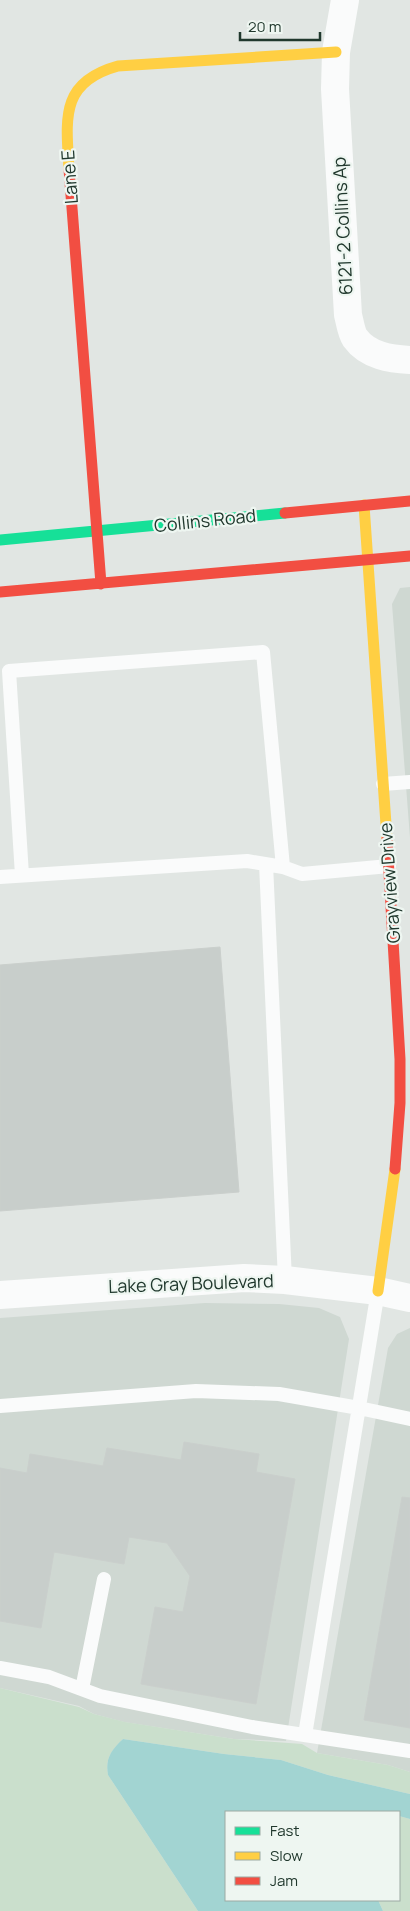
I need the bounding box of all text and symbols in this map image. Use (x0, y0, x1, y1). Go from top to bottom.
scale bar (240, 10, 320, 42)
text: 20 m (248, 16, 281, 37)
street label: Lane E (55, 149, 83, 205)
street label: 6121-2 Collins Ap (326, 156, 358, 296)
street label: Collins Road (153, 503, 257, 537)
street label: Grayview Drive (373, 822, 405, 944)
street label: Lake Gray Boulevard (108, 1268, 274, 1298)
legend (225, 1811, 400, 1901)
text: Fast (270, 1820, 299, 1841)
text: Slow (270, 1845, 303, 1866)
text: Jam (270, 1870, 298, 1891)

